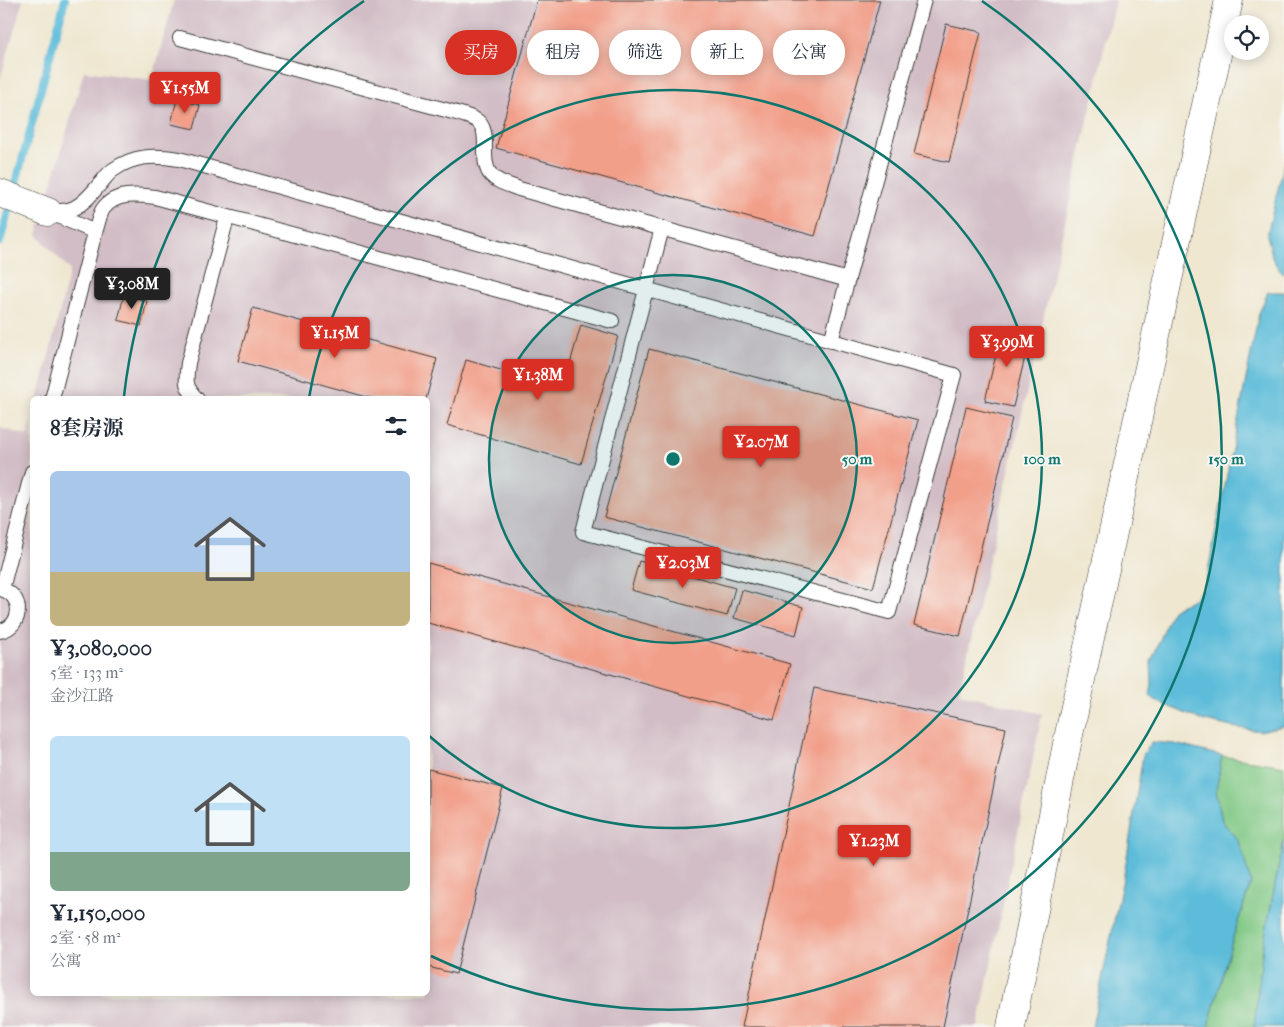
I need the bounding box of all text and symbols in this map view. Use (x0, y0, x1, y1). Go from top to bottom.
map controls (1224, 15, 1269, 60)
button: locate (1224, 15, 1269, 60)
chip: 买房 (445, 30, 517, 75)
chip: 租房 (527, 30, 599, 75)
chip: 筛选 (609, 30, 681, 75)
chip: 新上 (691, 30, 763, 75)
chip: 公寓 (773, 30, 845, 75)
pin: ¥1.55M (144, 72, 226, 114)
text: ¥1.55M (161, 78, 209, 97)
pin: ¥3.08M (91, 268, 173, 310)
text: ¥3.08M (105, 274, 159, 293)
pin: ¥1.15M (294, 316, 376, 359)
text: ¥1.15M (311, 323, 359, 342)
pin: ¥3.99M (966, 326, 1048, 368)
text: ¥3.99M (980, 332, 1034, 351)
pin: ¥1.38M (497, 358, 579, 401)
text: ¥1.38M (513, 365, 563, 384)
icon: filters (382, 412, 410, 440)
text: 8套房源 (50, 416, 124, 440)
pin: ¥2.07M (720, 426, 802, 468)
text: ¥2.07M (734, 432, 788, 451)
centre of rings (664, 450, 682, 468)
text: 50 m (842, 450, 873, 468)
text: 100 m (1023, 450, 1061, 468)
text: 150 m (1208, 450, 1244, 468)
icon: home (185, 504, 275, 594)
pin: ¥2.03M (642, 546, 724, 589)
text: ¥2.03M (656, 553, 710, 572)
text: ¥3,080,000 (50, 636, 152, 660)
text: 5室 · 133 m² (50, 663, 123, 682)
text: 金沙江路 (50, 686, 114, 705)
icon: home (185, 769, 275, 859)
pin: ¥1.23M (833, 824, 915, 867)
text: ¥1.23M (849, 831, 899, 850)
text: ¥1,150,000 (50, 901, 145, 925)
text: 2室 · 58 m² (50, 928, 121, 947)
text: 公寓 (50, 951, 82, 970)

